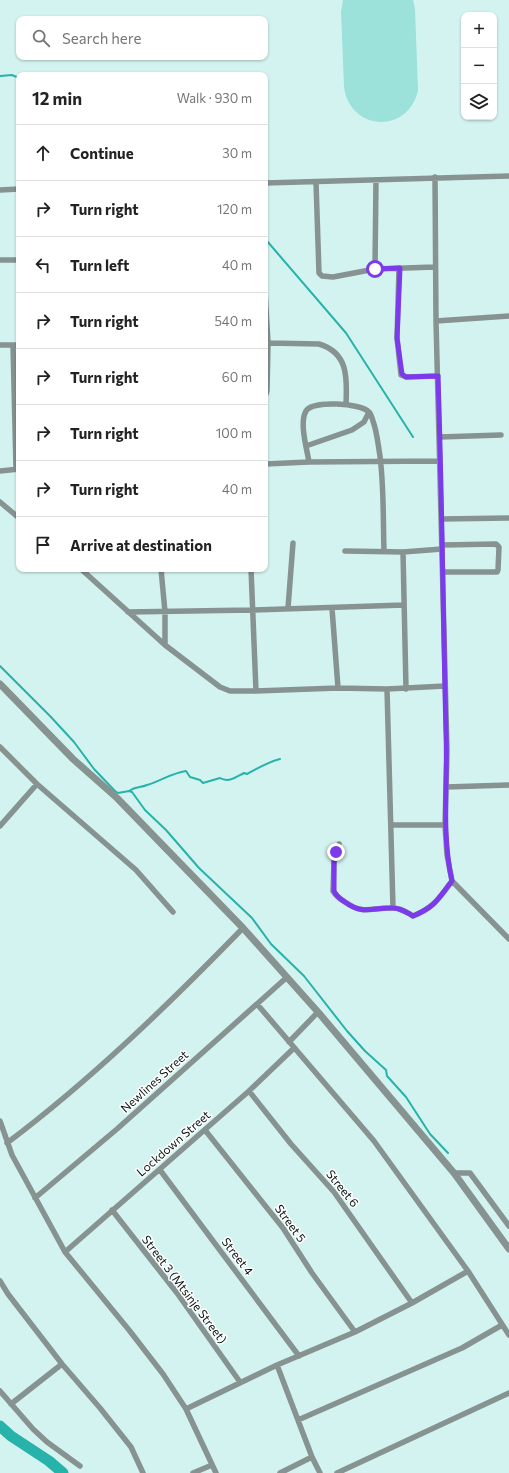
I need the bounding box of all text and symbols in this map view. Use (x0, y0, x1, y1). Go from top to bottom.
map controls (461, 12, 497, 120)
button: + (461, 12, 497, 48)
search box (16, 16, 268, 60)
icon: search (30, 27, 52, 49)
text: Search here (62, 29, 141, 47)
button: − (461, 48, 497, 84)
button: layers (461, 84, 497, 120)
text: 12 min (32, 88, 82, 109)
text: Walk · 930 m (177, 90, 252, 106)
icon: ahead (32, 142, 54, 164)
text: Continue (70, 144, 134, 162)
text: 30 m (222, 145, 252, 161)
icon: right (32, 198, 54, 220)
text: Turn right (70, 200, 139, 218)
text: 120 m (217, 201, 252, 217)
icon: left (32, 254, 54, 276)
text: Turn left (70, 256, 129, 274)
text: 40 m (222, 257, 252, 273)
route start (366, 260, 384, 278)
icon: right (32, 310, 54, 332)
text: Turn right (70, 312, 139, 330)
text: 540 m (214, 313, 252, 329)
icon: right (32, 366, 54, 388)
text: Turn right (70, 368, 139, 386)
text: 60 m (222, 369, 252, 385)
icon: right (32, 422, 54, 444)
text: Turn right (70, 424, 139, 442)
text: 100 m (216, 425, 252, 441)
icon: right (32, 478, 54, 500)
text: Turn right (70, 480, 139, 498)
text: 40 m (222, 481, 252, 497)
icon: arrive (32, 534, 54, 556)
text: Arrive at destination (70, 536, 212, 554)
route end (327, 843, 345, 861)
street label: Newlines Street (117, 1047, 191, 1115)
street label: Lockdown Street (133, 1107, 213, 1179)
street label: Street 6 (324, 1167, 362, 1209)
street label: Street 5 (273, 1201, 309, 1245)
street label: Street 3 (Mtsinje Street) (140, 1232, 230, 1346)
street label: Street 4 (219, 1234, 257, 1278)

